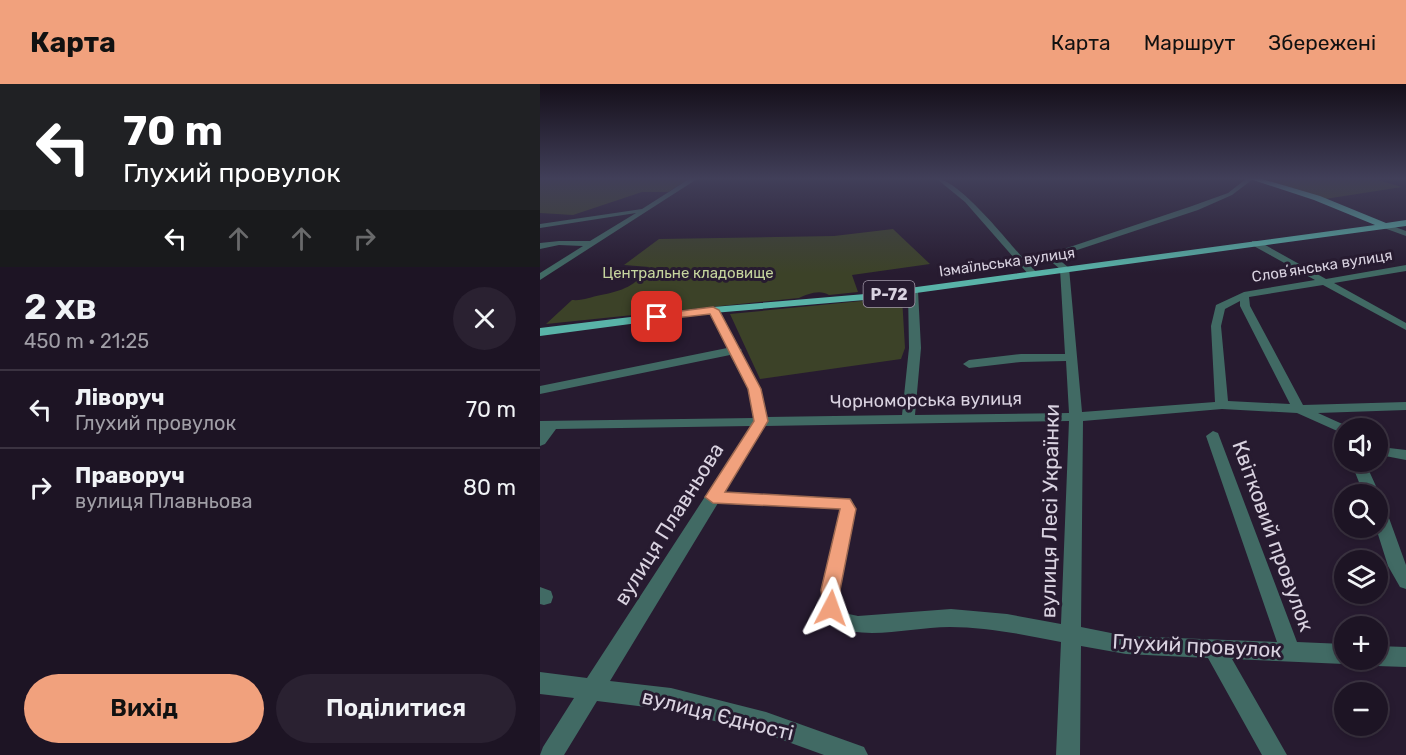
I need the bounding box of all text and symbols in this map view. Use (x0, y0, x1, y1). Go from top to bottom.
text: Карта (30, 26, 116, 59)
text: Карта (1051, 30, 1111, 55)
text: Маршрут (1144, 30, 1235, 55)
text: Збережені (1268, 30, 1376, 55)
text: 70 m (123, 106, 223, 156)
icon: left (24, 108, 102, 186)
text: Глухий провулок (123, 157, 341, 189)
icon: left (159, 222, 192, 255)
icon: ahead (222, 222, 255, 255)
icon: ahead (285, 222, 318, 255)
icon: right (348, 222, 381, 255)
street label: Ізмаїльська вулиця (938, 244, 1076, 280)
street label: Словʼянська вулиця (1250, 246, 1394, 286)
park label: Центральне кладовище (602, 264, 774, 282)
road number: Р-72 (864, 281, 914, 307)
text: 2 хв (24, 285, 97, 328)
button: close (453, 287, 516, 350)
pin (631, 291, 682, 342)
icon: arrive (640, 300, 673, 333)
text: 450 m · 21:25 (24, 329, 149, 353)
text: Ліворуч (75, 384, 165, 411)
street label: Чорноморська вулиця (830, 387, 1022, 413)
icon: left (24, 393, 57, 426)
text: 70 m (466, 396, 516, 423)
street label: вулиця Лесі Українки (1035, 404, 1064, 618)
text: Глухий провулок (75, 411, 236, 435)
map controls (1334, 418, 1388, 736)
button: sound (1334, 418, 1388, 472)
street label: Квітковий провулок (1227, 437, 1320, 635)
street label: вулиця Плавньова (609, 438, 729, 609)
text: Праворуч (75, 462, 185, 489)
icon: right (24, 471, 57, 504)
text: 80 m (463, 474, 516, 501)
button: search (1334, 484, 1388, 538)
text: вулиця Плавньова (75, 489, 253, 513)
button: layers (1334, 550, 1388, 604)
position arrow (799, 576, 863, 640)
button: + (1334, 616, 1388, 670)
street label: Глухий провулок (1112, 629, 1282, 662)
button: Вихід (24, 674, 264, 743)
button: Поділитися (276, 674, 516, 743)
button: − (1334, 682, 1388, 736)
street label: вулиця Єдності (640, 684, 797, 745)

